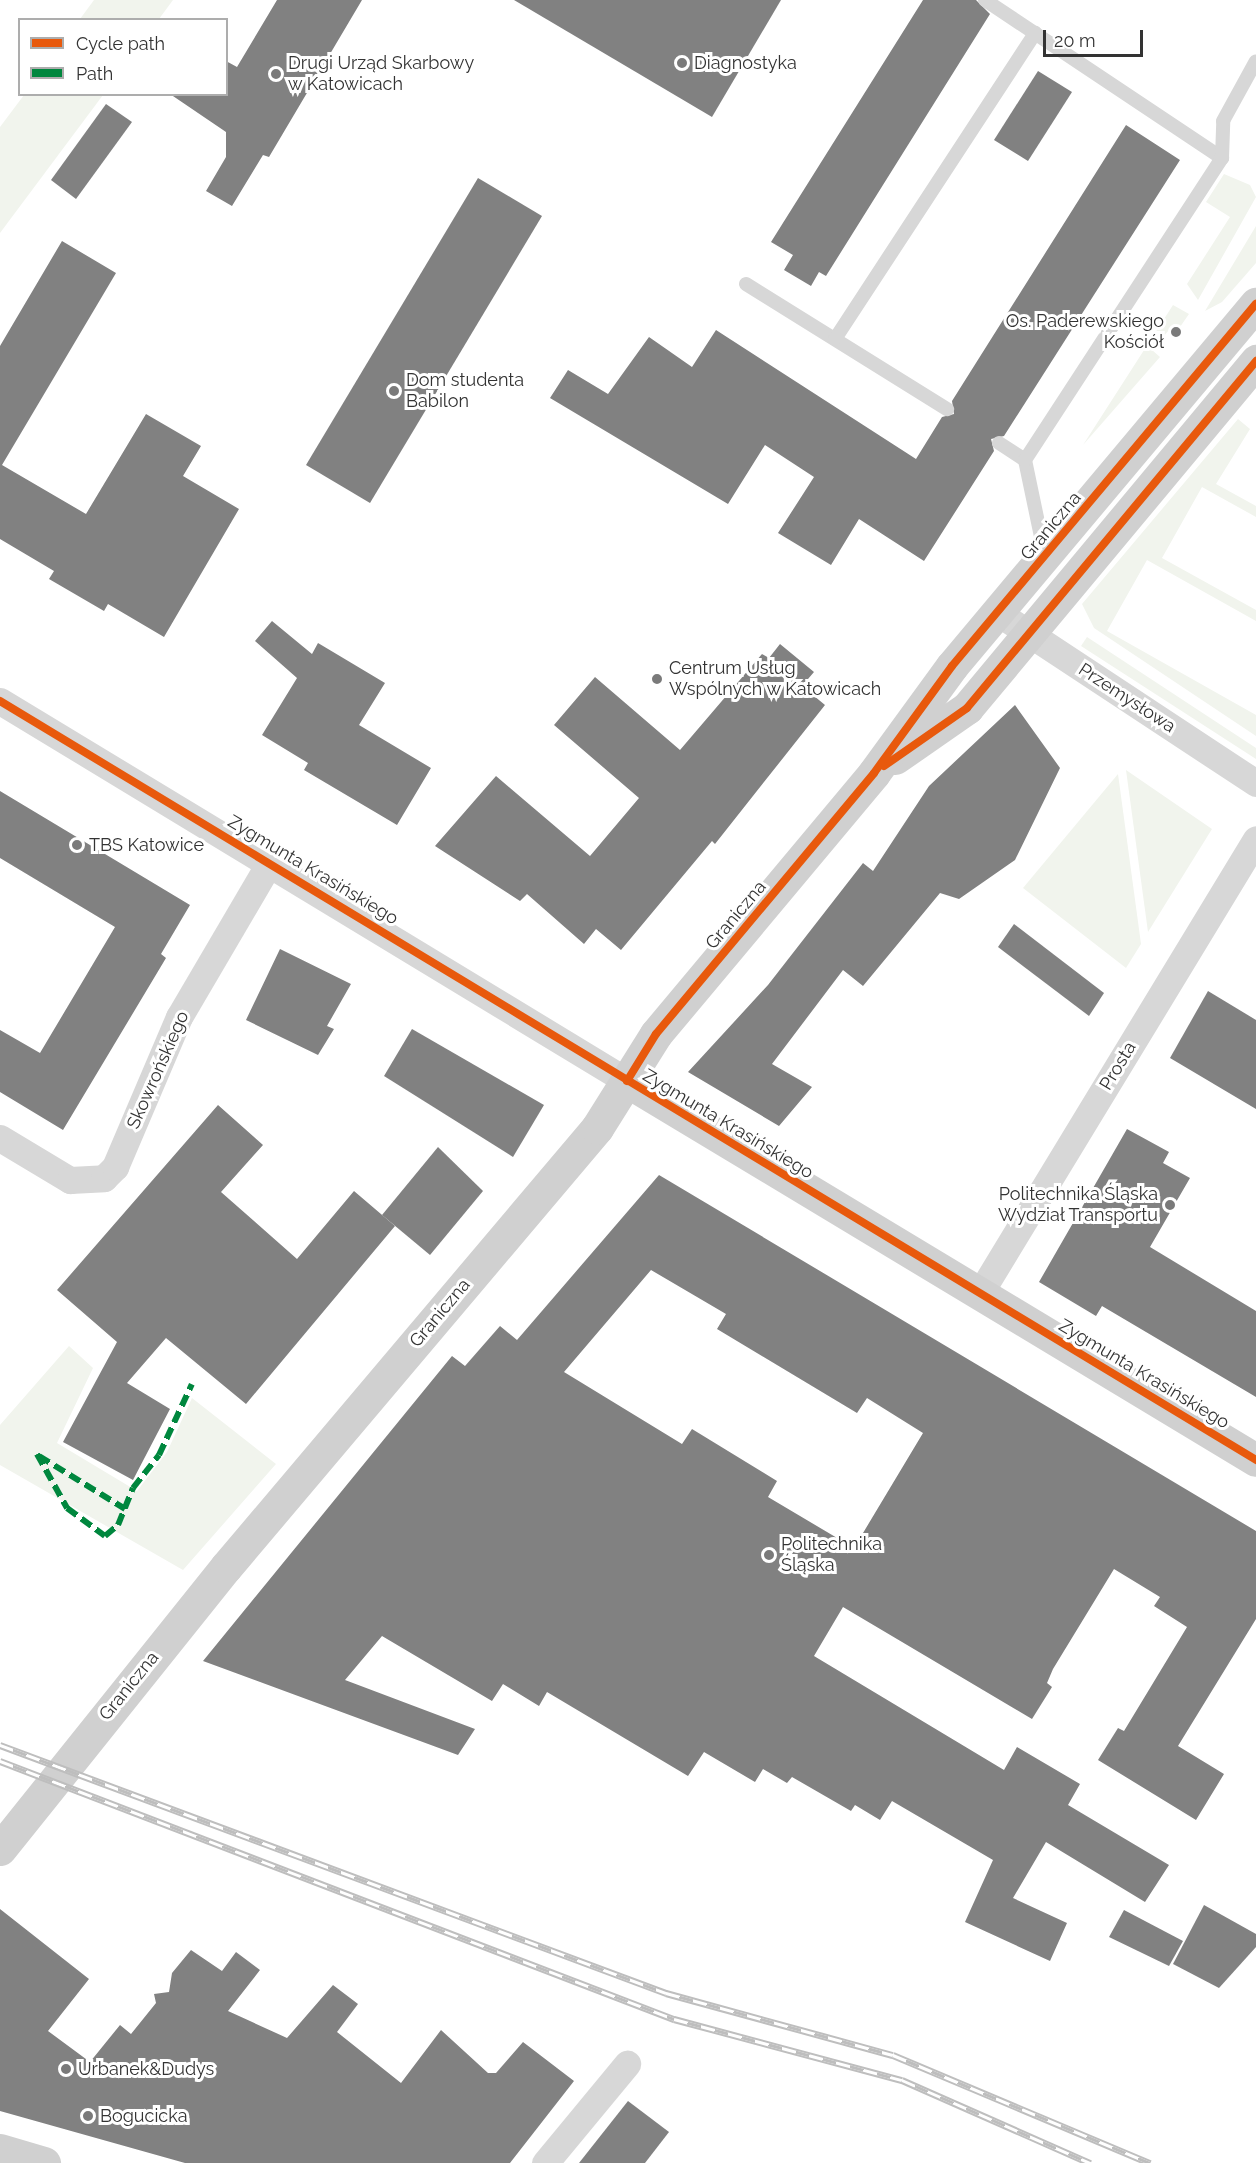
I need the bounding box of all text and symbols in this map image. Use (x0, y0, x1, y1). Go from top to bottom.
legend (18, 18, 228, 96)
scale bar (1046, 18, 1146, 56)
text: 20 m (1054, 30, 1096, 51)
text: Cycle path (76, 33, 165, 54)
place label: Diagnostyka (694, 52, 797, 74)
place label: Drugi Urząd Skarbowy w Katowicach (288, 53, 474, 96)
marker: Diagnostyka (675, 56, 689, 70)
text: Path (76, 63, 113, 84)
marker: Drugi Urząd Skarbowy w Katowicach (269, 67, 283, 81)
place label: Os. Paderewskiego Kościół (1006, 311, 1164, 354)
marker: Os. Paderewskiego Kościół (1169, 325, 1183, 339)
place label: Dom studenta Babilon (406, 370, 524, 412)
marker: Dom studenta Babilon (387, 384, 401, 398)
street label: Graniczna (1016, 487, 1086, 565)
place label: Centrum Usług Wspólnych w Katowicach (669, 658, 882, 700)
street label: Przemysłowa (1075, 659, 1179, 737)
marker: Centrum Usług Wspólnych w Katowicach (650, 672, 664, 686)
street label: Zygmunta Krasińskiego (224, 811, 402, 929)
place label: TBS Katowice (89, 834, 204, 856)
marker: TBS Katowice (70, 838, 84, 852)
street label: Graniczna (701, 876, 771, 954)
street label: Skowrońskiego (122, 1008, 194, 1132)
street label: Prosta (1095, 1038, 1141, 1094)
street label: Zygmunta Krasińskiego (639, 1065, 817, 1183)
place label: Politechnika Śląska Wydział Transportu (997, 1184, 1158, 1226)
marker: Politechnika Śląska Wydział Transportu (1163, 1198, 1177, 1212)
street label: Graniczna (405, 1274, 475, 1352)
street label: Zygmunta Krasińskiego (1055, 1315, 1233, 1433)
place label: Politechnika Śląska (781, 1534, 882, 1576)
marker: Politechnika Śląska (762, 1548, 776, 1562)
street label: Graniczna (95, 1647, 163, 1725)
place label: Urbanek&Dudys (78, 2058, 214, 2080)
marker: Urbanek&Dudys (59, 2062, 73, 2076)
place label: Bogucicka (100, 2105, 188, 2127)
marker: Bogucicka (81, 2109, 95, 2123)

